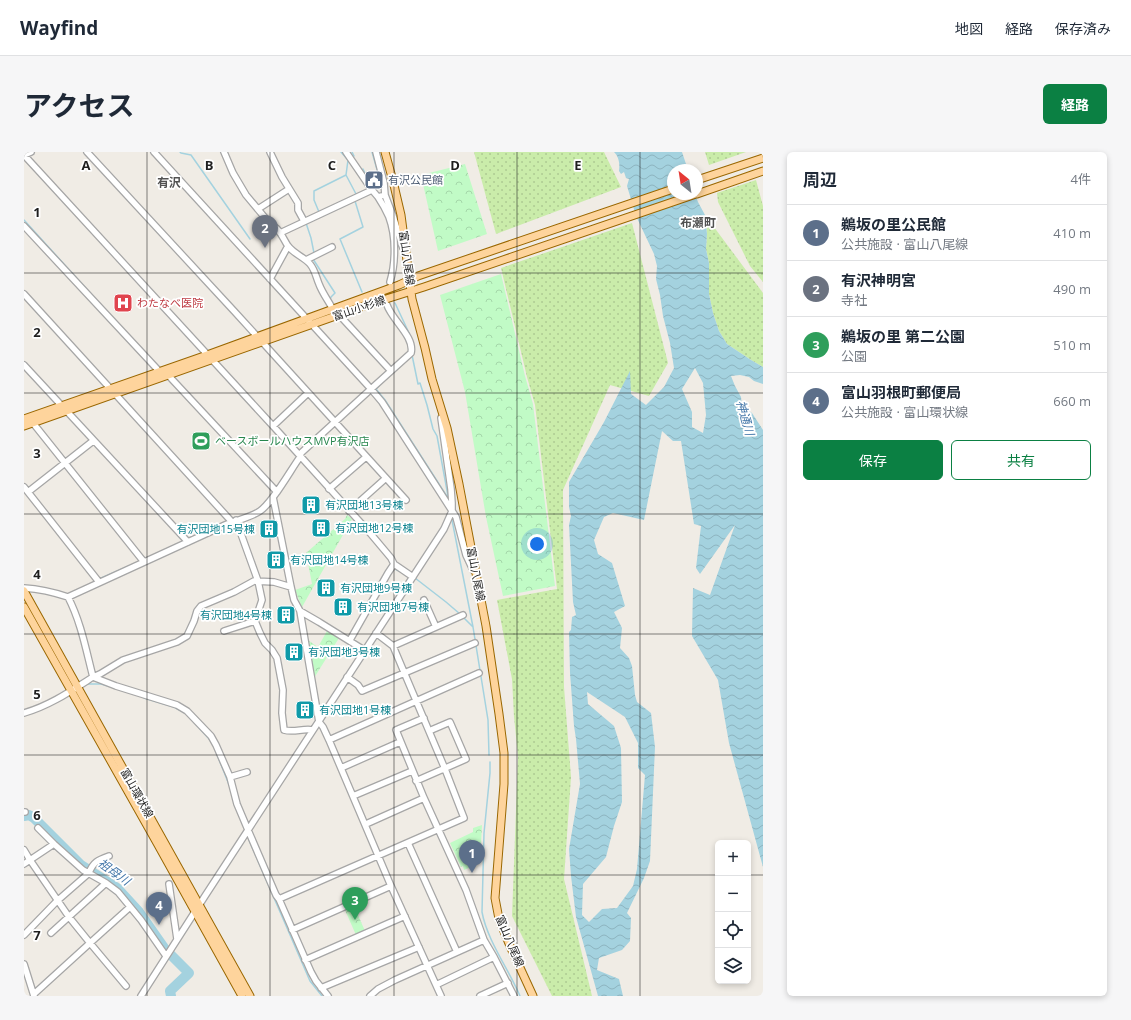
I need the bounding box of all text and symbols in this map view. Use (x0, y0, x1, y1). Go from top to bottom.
text: Wayfind (20, 15, 98, 41)
text: 地図 (955, 19, 983, 38)
text: 経路 (1005, 19, 1033, 38)
text: 保存済み (1055, 19, 1111, 38)
button: 経路 (1043, 84, 1107, 124)
text: アクセス (24, 86, 135, 124)
text: A (82, 156, 91, 174)
text: B (205, 156, 214, 174)
text: C (328, 156, 336, 174)
text: D (450, 156, 460, 174)
text: E (574, 156, 582, 174)
north arrow (667, 164, 703, 200)
text: 周辺 (803, 168, 837, 191)
public building icon: 有沢公民館 (363, 169, 385, 191)
text: 4件 (1071, 170, 1091, 188)
place label: 有沢公民館 (388, 172, 443, 187)
district label: 有沢 (157, 174, 181, 191)
text: 1 (33, 203, 41, 221)
district label: 布瀬町 (680, 214, 716, 231)
text: 鵜坂の里公民館 (841, 214, 946, 234)
pin: 2 (252, 215, 278, 248)
text: 1 (812, 224, 820, 242)
text: 410 m (1053, 224, 1091, 242)
street label: 富山八尾線 (396, 230, 419, 286)
text: 公共施設 · 富山八尾線 (841, 235, 968, 253)
text: 有沢神明宮 (841, 270, 916, 290)
text: 2 (812, 280, 820, 298)
text: 490 m (1053, 280, 1091, 298)
street label: 富山小杉線 (330, 291, 387, 324)
text: 寺社 (841, 291, 867, 309)
hospital icon: わたなべ医院 (112, 292, 134, 314)
place label: わたなべ医院 (137, 295, 203, 310)
text: 2 (33, 323, 41, 341)
text: 鵜坂の里 第二公園 (841, 326, 965, 346)
text: 3 (812, 336, 820, 354)
text: 510 m (1053, 336, 1091, 354)
text: 公園 (841, 347, 867, 365)
text: 富山羽根町郵便局 (841, 382, 961, 402)
text: 4 (812, 392, 820, 410)
text: 660 m (1053, 392, 1091, 410)
water label: 神通川 (732, 398, 759, 439)
text: 公共施設 · 富山環状線 (841, 403, 968, 421)
sports icon: ベースボールハウスMVP有沢店 (190, 430, 212, 452)
place label: ベースボールハウスMVP有沢店 (215, 433, 370, 448)
button: 保存 (803, 440, 943, 480)
button: 共有 (951, 440, 1091, 480)
text: 3 (33, 444, 41, 462)
building icon: 有沢団地13号棟 (300, 494, 322, 516)
place label: 有沢団地13号棟 (325, 497, 404, 512)
building icon: 有沢団地12号棟 (310, 517, 332, 539)
building icon: 有沢団地15号棟 (258, 518, 280, 540)
place label: 有沢団地12号棟 (335, 520, 414, 535)
place label: 有沢団地15号棟 (176, 521, 255, 536)
your location (527, 534, 547, 554)
street label: 富山八尾線 (464, 545, 489, 602)
building icon: 有沢団地14号棟 (265, 549, 287, 571)
place label: 有沢団地14号棟 (290, 552, 369, 567)
text: 4 (33, 565, 41, 583)
building icon: 有沢団地9号棟 (315, 577, 337, 599)
place label: 有沢団地9号棟 (340, 580, 412, 595)
building icon: 有沢団地7号棟 (332, 596, 354, 618)
place label: 有沢団地7号棟 (357, 599, 429, 614)
building icon: 有沢団地4号棟 (275, 604, 297, 626)
place label: 有沢団地4号棟 (200, 607, 272, 622)
building icon: 有沢団地3号棟 (283, 641, 305, 663)
place label: 有沢団地3号棟 (308, 644, 380, 659)
text: 5 (33, 685, 41, 703)
building icon: 有沢団地1号棟 (294, 699, 316, 721)
place label: 有沢団地1号棟 (319, 702, 391, 717)
street label: 富山環状線 (118, 765, 157, 820)
text: 6 (33, 806, 41, 824)
pin: 1 (459, 840, 485, 873)
map controls (715, 840, 751, 984)
button: + (715, 840, 751, 876)
water label: 祖母川 (95, 854, 135, 890)
button: − (715, 876, 751, 912)
pin: 3 (342, 887, 368, 920)
pin: 4 (146, 892, 172, 925)
button: locate (715, 912, 751, 948)
street label: 富山八尾線 (493, 913, 528, 969)
text: 7 (33, 926, 41, 944)
button: layers (715, 948, 751, 984)

